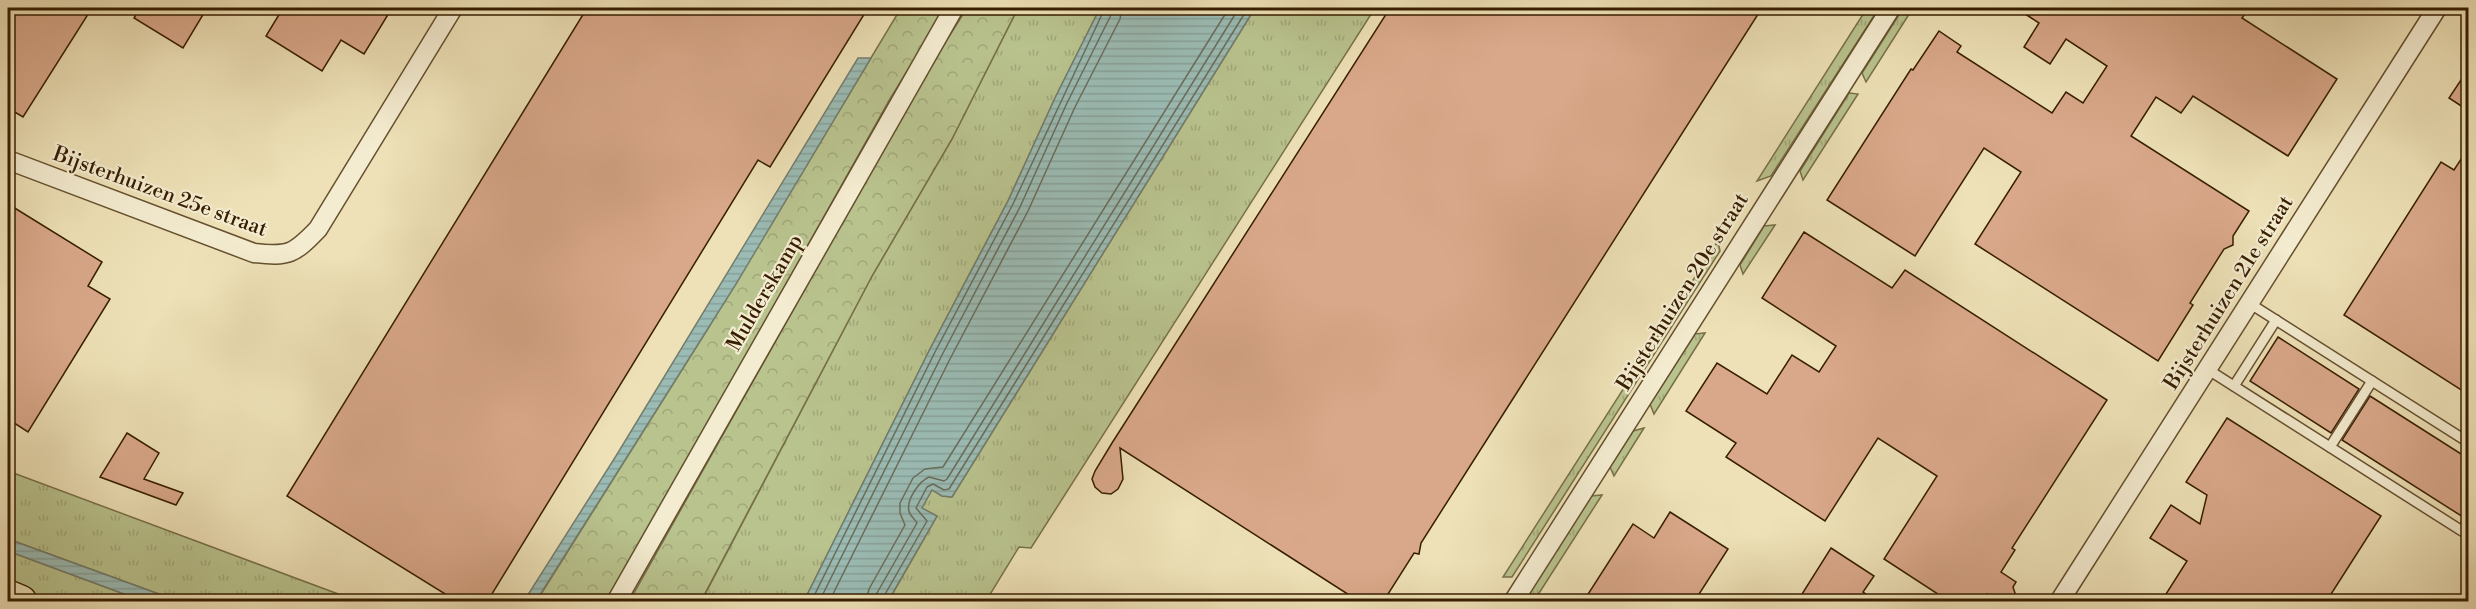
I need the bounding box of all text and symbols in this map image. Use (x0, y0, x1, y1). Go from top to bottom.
street label: Bijsterhuizen 25e straat (48, 141, 271, 243)
street label: Bijsterhuizen 20e straat (1611, 188, 1755, 397)
street label: Bijsterhuizen 21e straat (2158, 191, 2300, 396)
street label: Mulderskamp (721, 230, 809, 356)

